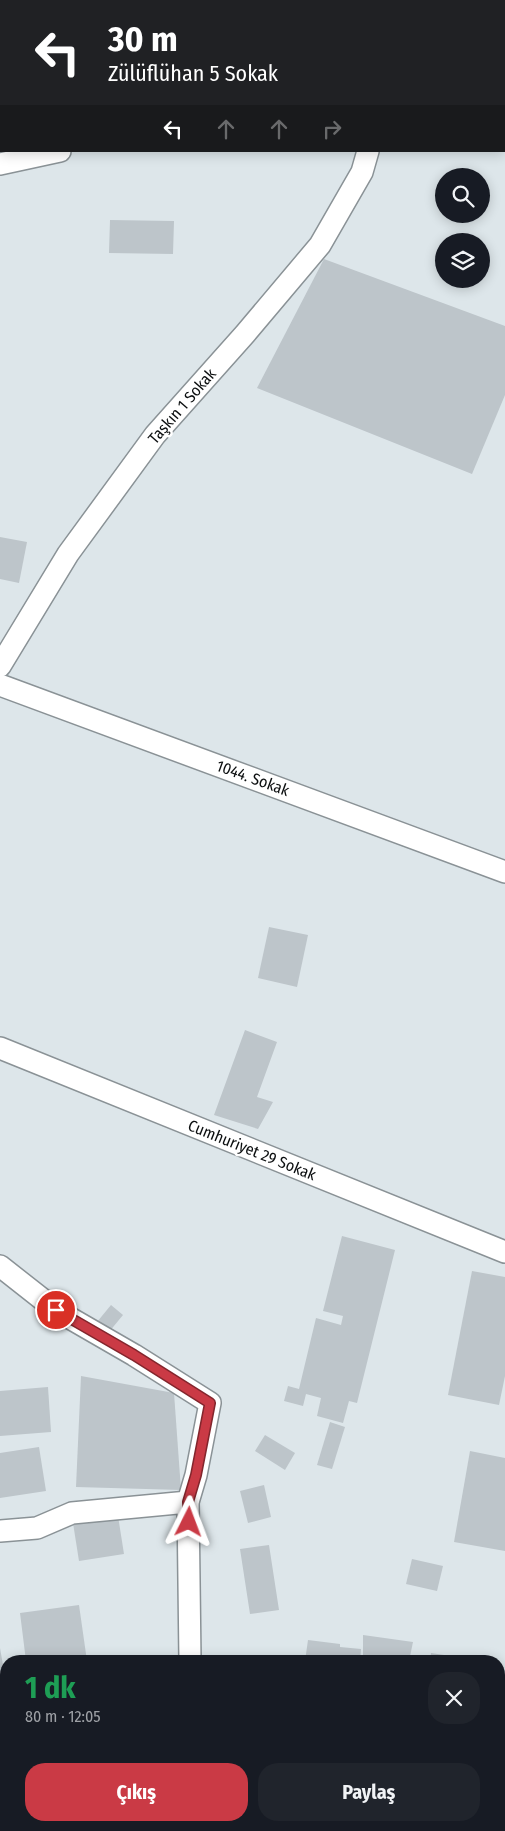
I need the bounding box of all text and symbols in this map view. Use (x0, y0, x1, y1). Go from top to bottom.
text: 30 m (108, 18, 178, 60)
icon: left (25, 20, 90, 85)
text: Zülüflühan 5 Sokak (108, 60, 278, 87)
icon: left (159, 115, 187, 143)
icon: ahead (212, 115, 240, 143)
icon: ahead (265, 115, 293, 143)
icon: right (318, 115, 346, 143)
map controls (435, 168, 490, 288)
button: search (435, 168, 490, 223)
button: layers (435, 233, 490, 288)
street label: Taşkın 1 Sokak (144, 364, 220, 448)
street label: 1044. Sokak (214, 756, 292, 800)
street label: Cumhuriyet 29 Sokak (185, 1116, 319, 1185)
pin (35, 1289, 77, 1331)
icon: arrive (42, 1296, 70, 1324)
position arrow (162, 1495, 214, 1547)
text: 1 dk (25, 1670, 76, 1706)
button: close (428, 1672, 480, 1724)
text: 80 m · 12:05 (25, 1707, 101, 1726)
button: Çıkış (25, 1763, 248, 1821)
button: Paylaş (258, 1763, 480, 1821)

